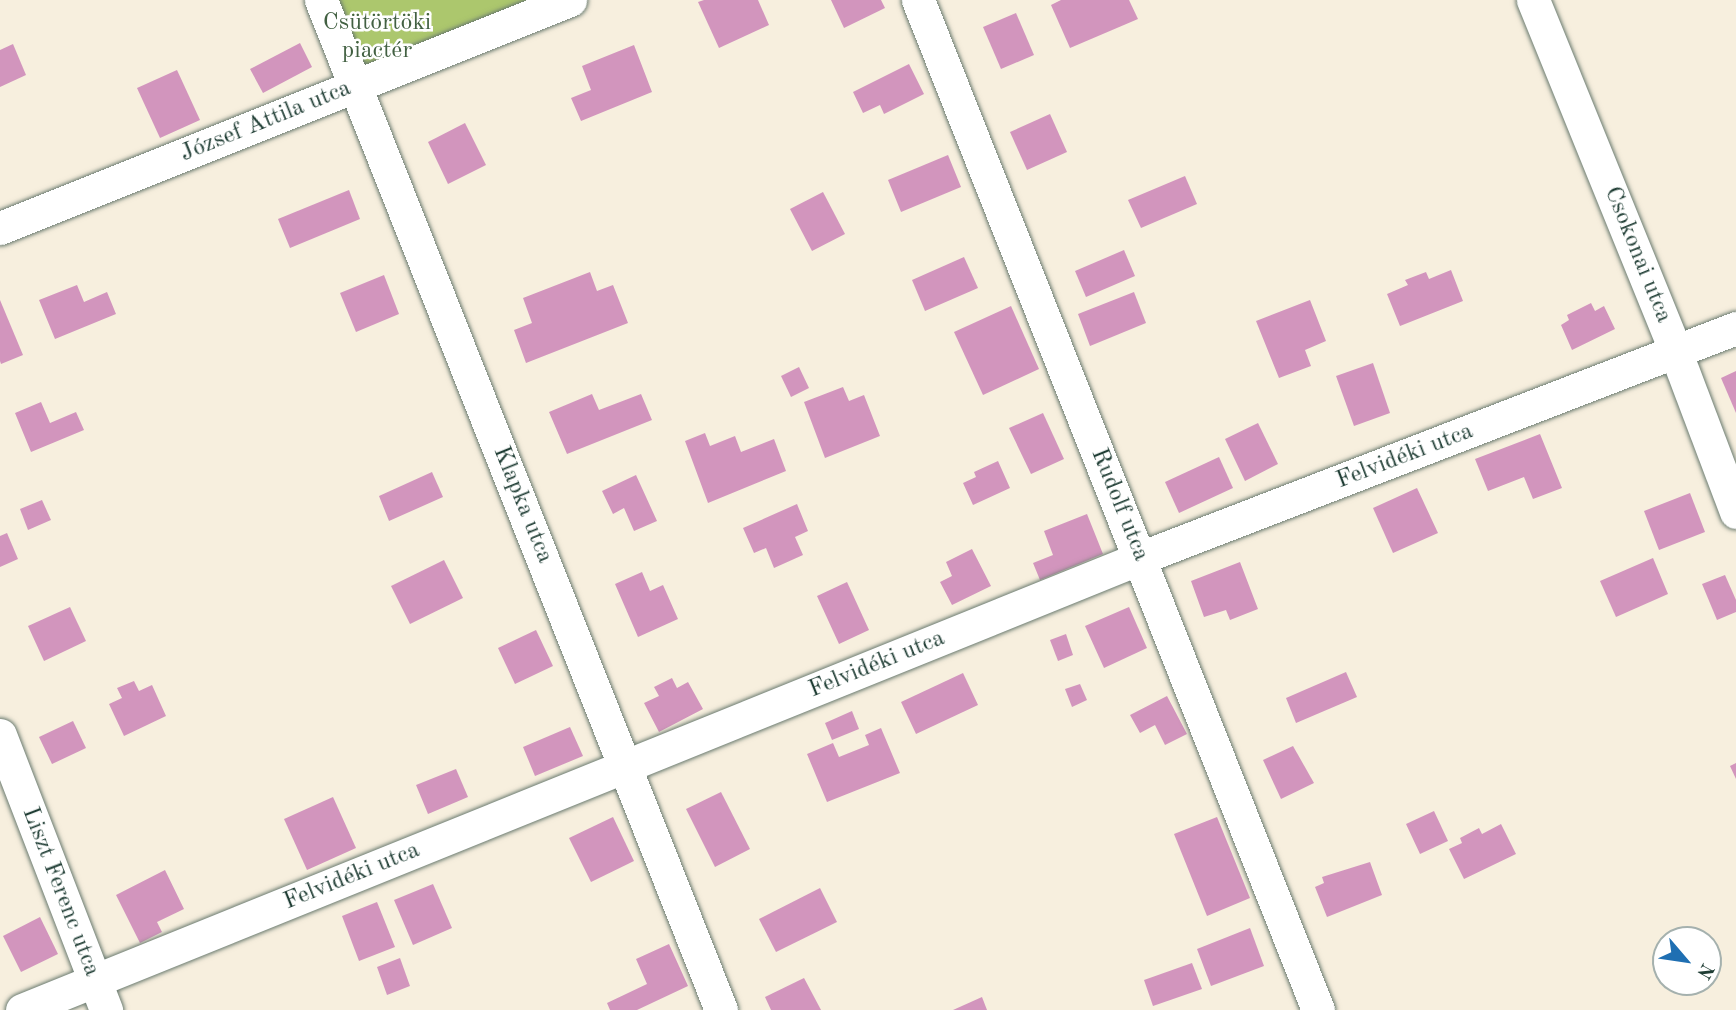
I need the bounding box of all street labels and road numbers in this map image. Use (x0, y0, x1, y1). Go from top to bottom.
street label: József Attila utca (176, 75, 356, 169)
street label: Csokonai utca (1597, 183, 1677, 327)
street label: Felvidéki utca (1333, 418, 1477, 496)
street label: Klapka utca (486, 442, 558, 568)
street label: Rudolf utca (1083, 444, 1155, 566)
street label: Felvidéki utca (805, 625, 949, 705)
street label: Liszt Ferenc utca (15, 803, 105, 981)
street label: Felvidéki utca (280, 837, 424, 917)

